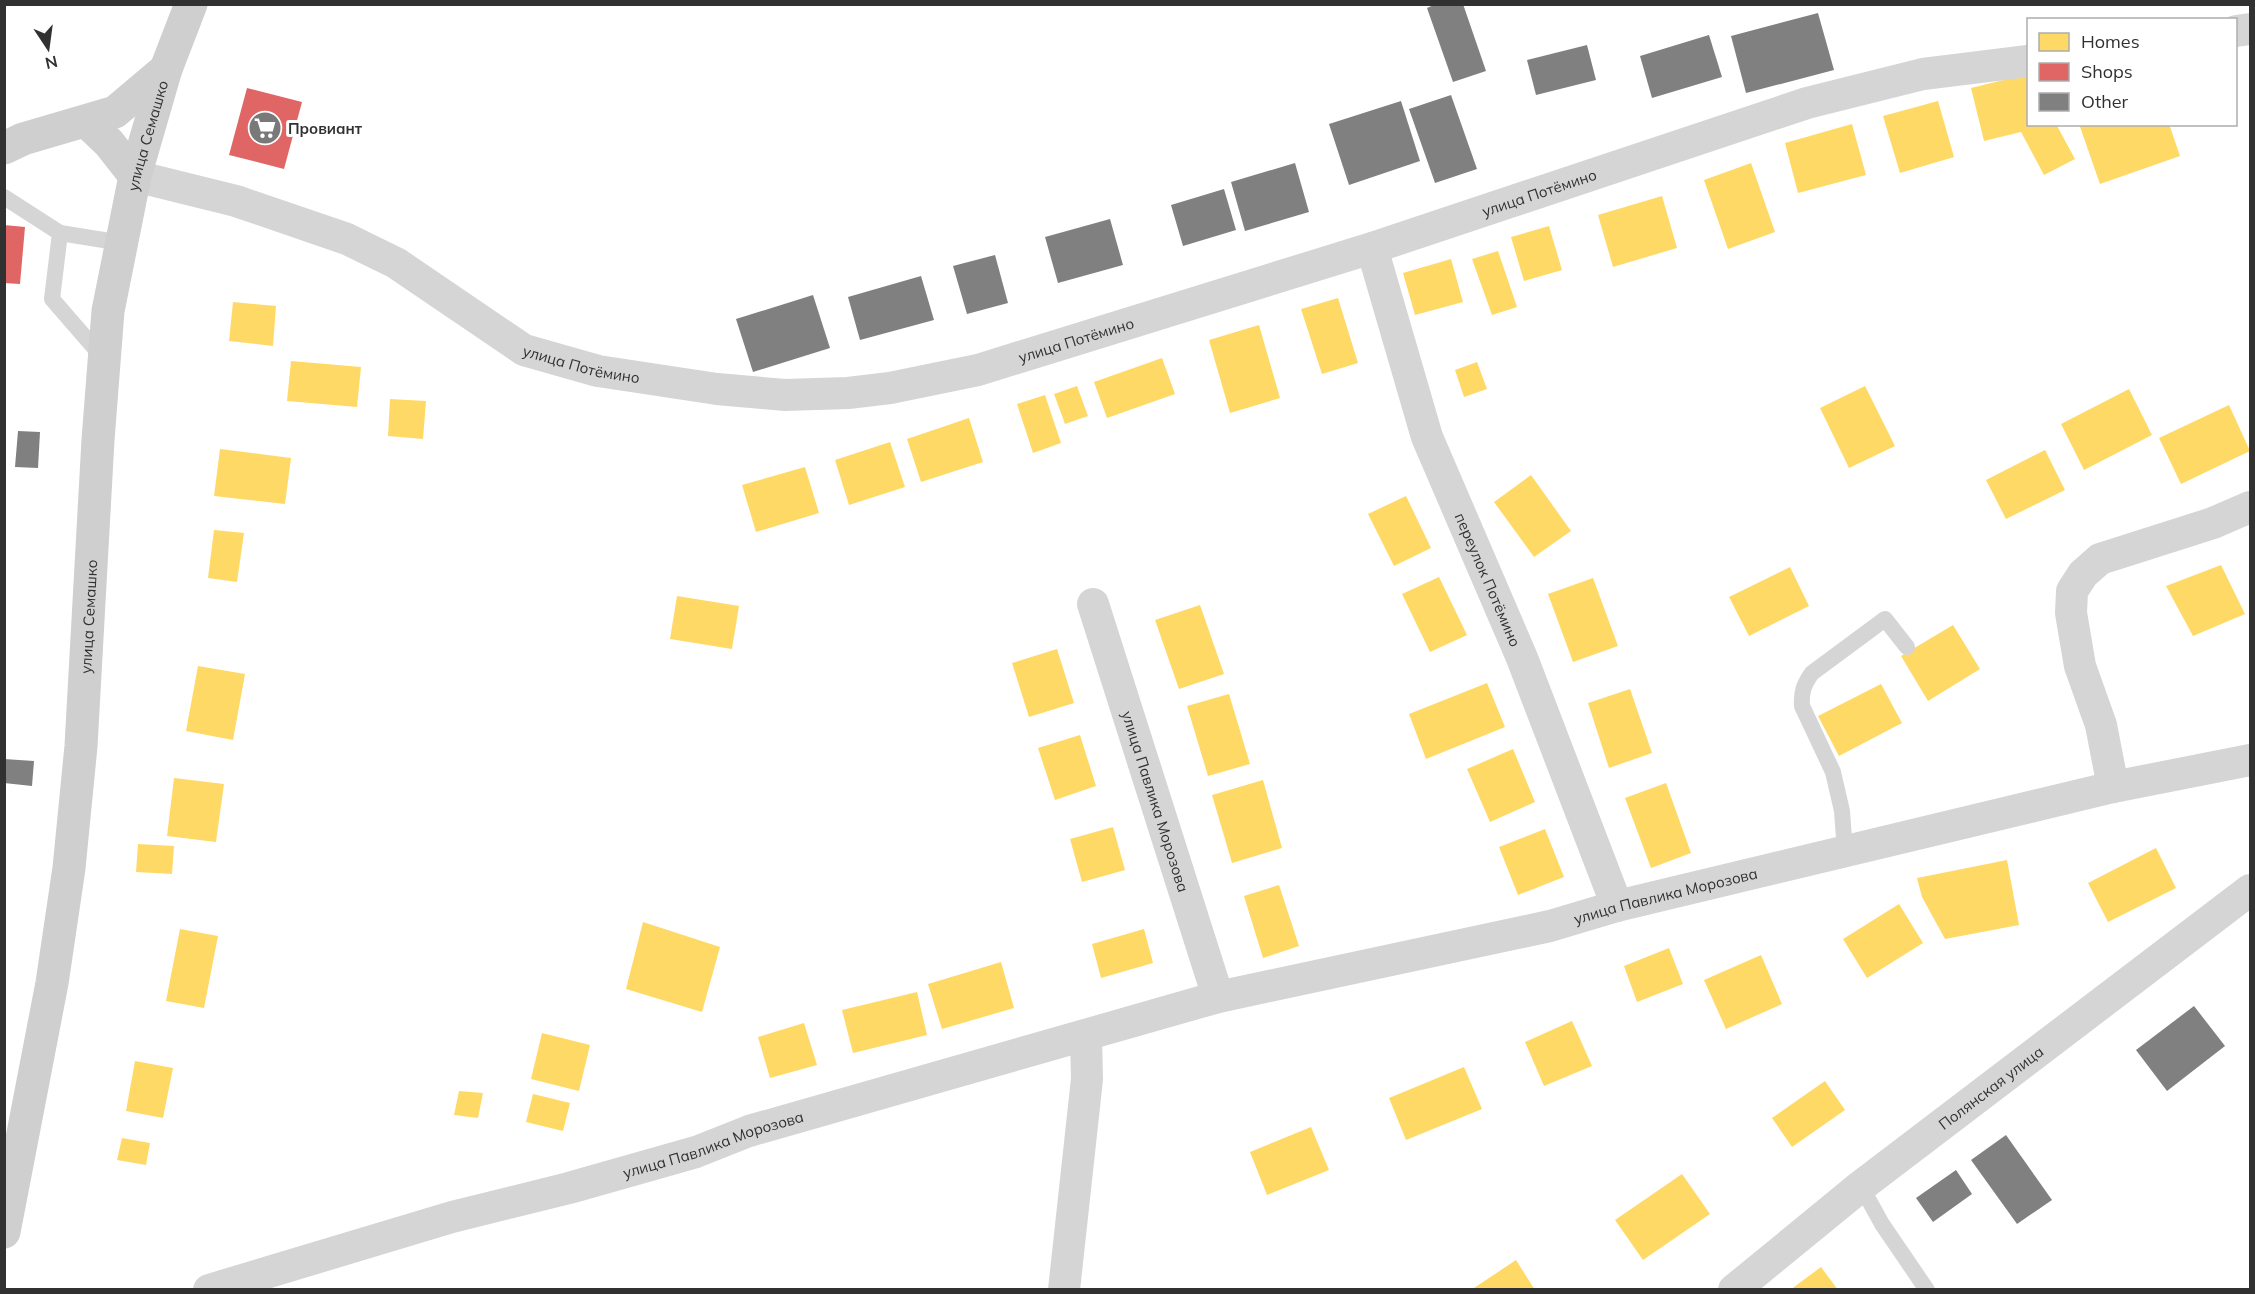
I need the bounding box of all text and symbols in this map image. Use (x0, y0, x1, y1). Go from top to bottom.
north arrow (18, 18, 78, 78)
legend (2027, 18, 2237, 126)
text: Homes (2081, 30, 2140, 53)
text: N (43, 52, 60, 74)
text: Shops (2081, 60, 2133, 83)
street label: улица Семашко (123, 78, 172, 193)
text: Other (2081, 90, 2129, 113)
supermarket icon: Провиант (247, 110, 283, 146)
place label: Провиант (288, 119, 363, 138)
street label: улица Потёмино (1479, 164, 1599, 220)
street label: улица Потёмино (1016, 313, 1136, 366)
street label: улица Потёмино (521, 341, 641, 387)
street label: переулок Потёмино (1451, 510, 1525, 649)
street label: улица Семашко (76, 559, 101, 674)
street label: улица Павлика Морозова (1118, 708, 1193, 894)
street label: улица Павлика Морозова (1571, 863, 1759, 928)
street label: Полянская улица (1934, 1041, 2047, 1133)
street label: улица Павлика Морозова (621, 1106, 806, 1182)

